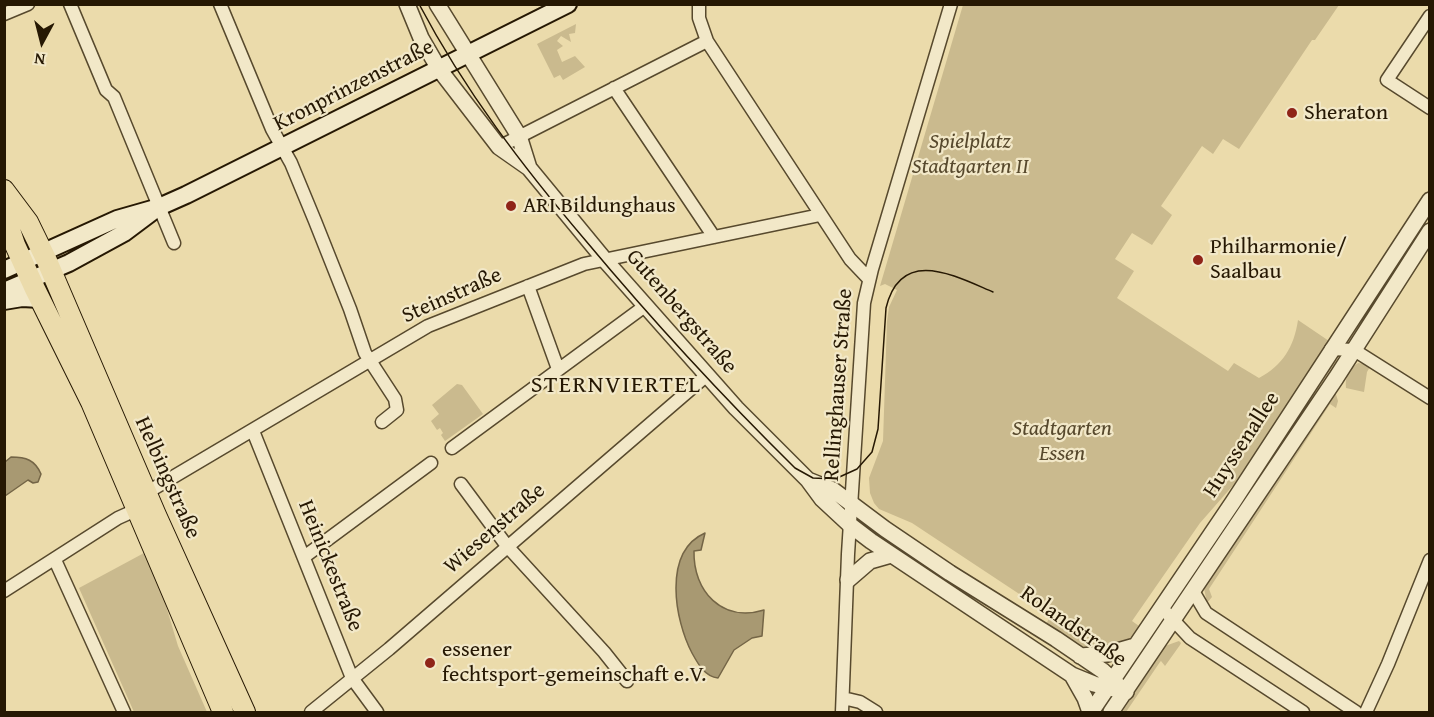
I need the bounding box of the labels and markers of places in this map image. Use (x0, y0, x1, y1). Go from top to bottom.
place label: Sheraton (1304, 100, 1388, 126)
marker: Sheraton (1285, 106, 1299, 120)
place label: ARI Bildunghaus (523, 193, 676, 219)
marker: ARI Bildunghaus (504, 199, 518, 213)
place label: Philharmonie/ Saalbau (1210, 234, 1347, 286)
marker: Philharmonie/ Saalbau (1191, 253, 1205, 267)
place label: essener fechtsport-gemeinschaft e.V. (442, 637, 706, 688)
marker: essener fechtsport-gemeinschaft e.V. (423, 656, 437, 670)

